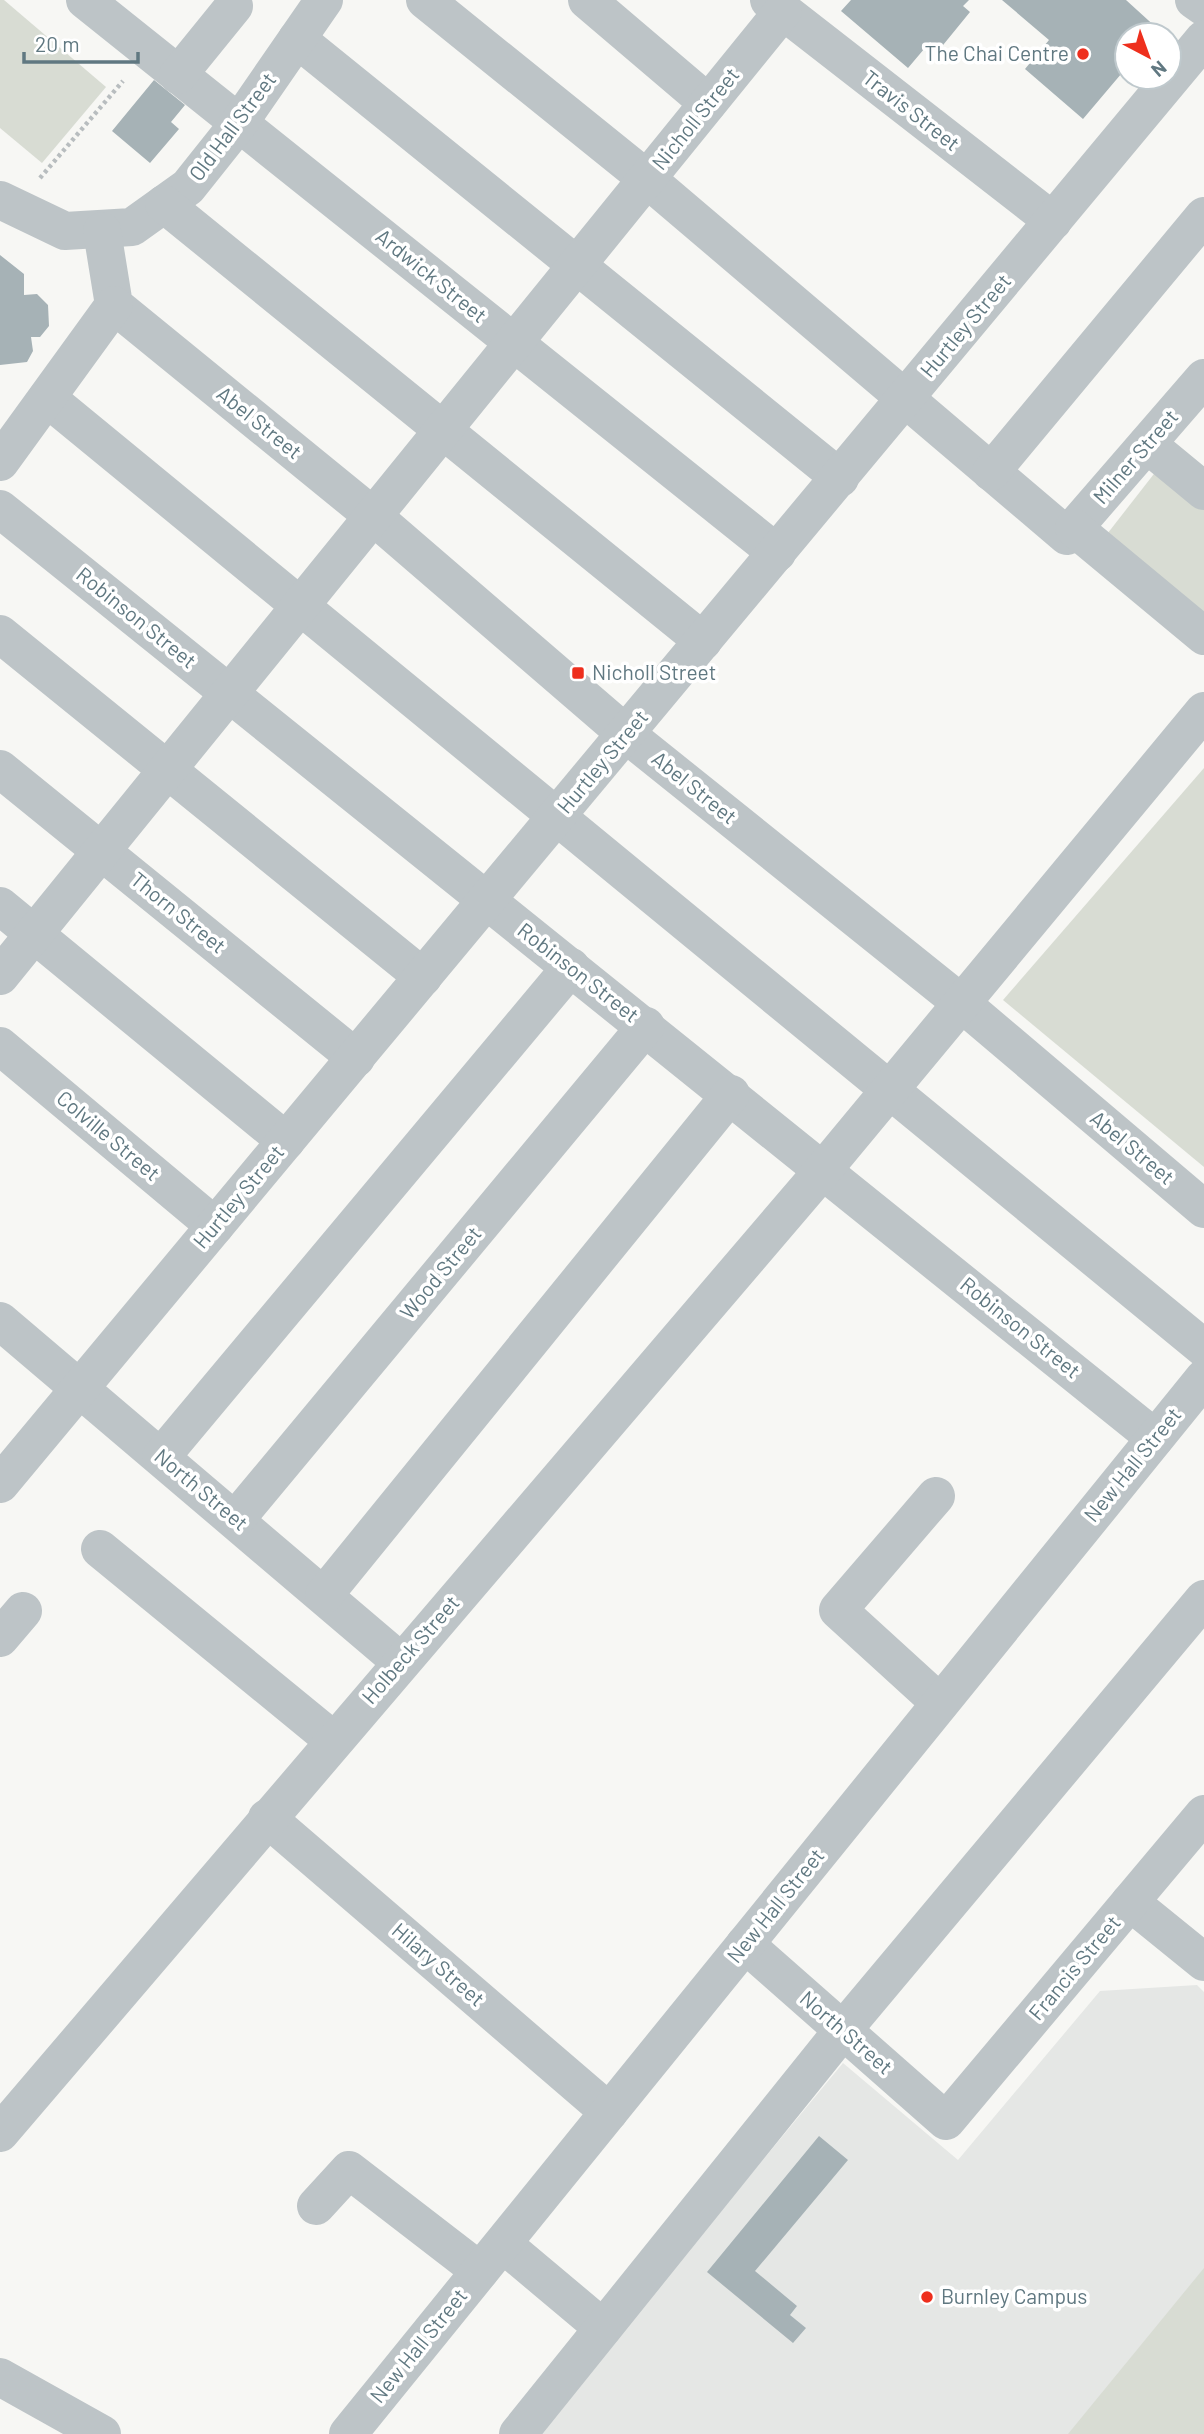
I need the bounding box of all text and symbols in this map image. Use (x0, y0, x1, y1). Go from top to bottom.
scale bar (24, 21, 138, 65)
north arrow (1113, 21, 1183, 91)
text: 20 m (35, 31, 80, 56)
place label: The Chai Centre (925, 40, 1069, 65)
marker: The Chai Centre (1075, 46, 1091, 62)
text: N (1147, 56, 1172, 82)
street label: Nicholl Street (646, 62, 744, 174)
street label: Travis Street (859, 64, 965, 155)
street label: Old Hall Street (183, 67, 281, 185)
street label: Ardwick Street (372, 223, 492, 327)
street label: Hurtley Street (914, 268, 1015, 382)
street label: Abel Street (213, 380, 307, 464)
street label: Milner Street (1087, 404, 1183, 508)
street label: Robinson Street (72, 561, 202, 673)
place label: Nicholl Street (592, 659, 716, 684)
marker: Nicholl Street (570, 665, 586, 681)
street label: Hurtley Street (551, 704, 652, 818)
street label: Abel Street (648, 745, 742, 829)
street label: Thorn Street (126, 866, 232, 958)
street label: Robinson Street (513, 917, 644, 1027)
street label: Colville Street (52, 1085, 166, 1185)
street label: Abel Street (1086, 1105, 1180, 1189)
street label: Hurtley Street (187, 1139, 288, 1253)
street label: Wood Street (394, 1221, 486, 1323)
street label: Robinson Street (956, 1271, 1086, 1383)
street label: New Hall Street (1078, 1402, 1186, 1526)
street label: North Street (150, 1443, 254, 1535)
street label: Holbeck Street (356, 1590, 464, 1708)
street label: New Hall Street (721, 1843, 829, 1967)
street label: Francis Street (1023, 1910, 1125, 2025)
street label: Hilary Street (388, 1917, 490, 2011)
street label: North Street (796, 1985, 898, 2079)
street label: New Hall Street (364, 2283, 472, 2407)
place label: Burnley Campus (941, 2283, 1087, 2308)
marker: Burnley Campus (919, 2289, 935, 2305)

